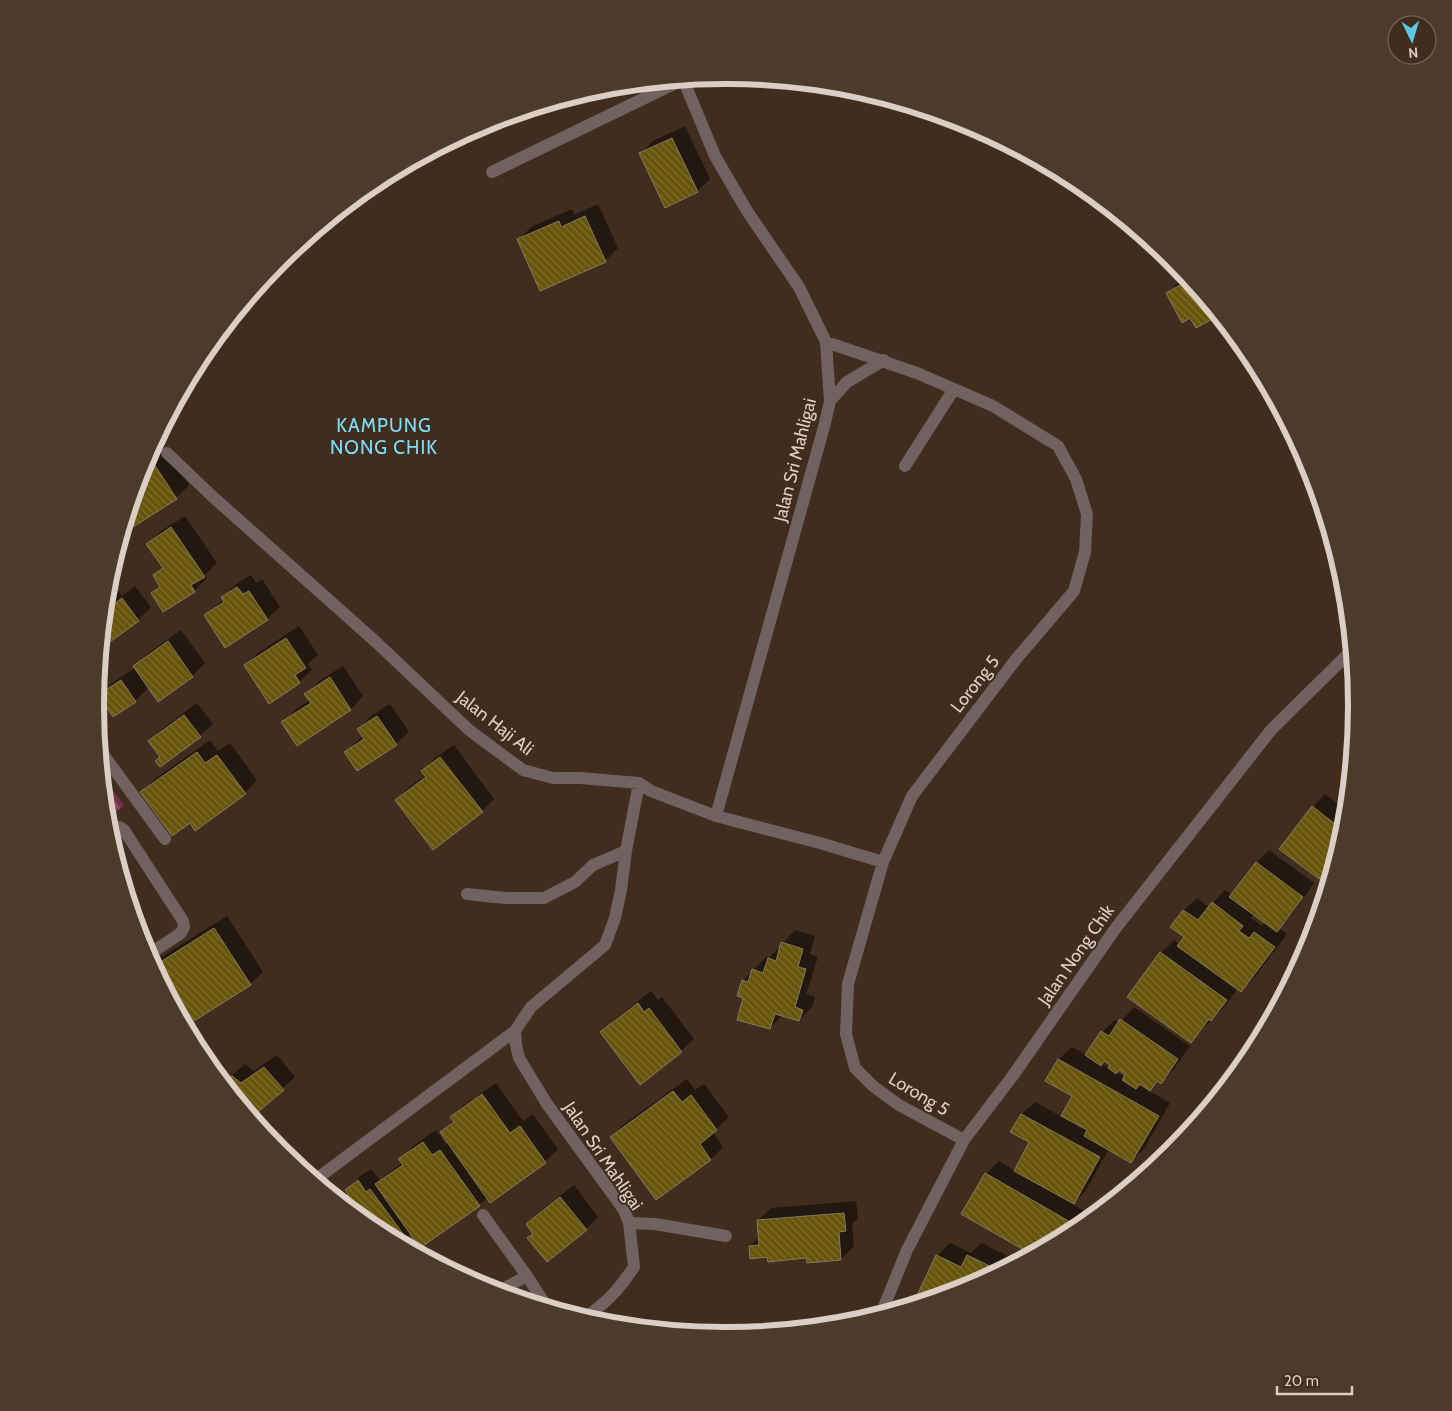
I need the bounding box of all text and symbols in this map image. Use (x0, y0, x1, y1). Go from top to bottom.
north arrow (1387, 15, 1437, 65)
text: N (1407, 44, 1419, 62)
street label: Jalan Sri Mahligai (769, 396, 821, 525)
district label: KAMPUNG NONG CHIK (330, 414, 438, 459)
street label: Lorong 5 (946, 651, 1004, 717)
street label: Jalan Haji Ali (451, 685, 538, 760)
street label: Jalan Nong Chik (1033, 900, 1119, 1011)
street label: Lorong 5 (885, 1067, 953, 1121)
street label: Jalan Sri Mahligai (558, 1097, 647, 1215)
scale bar (1277, 1364, 1352, 1396)
text: 20 m (1284, 1372, 1319, 1390)

